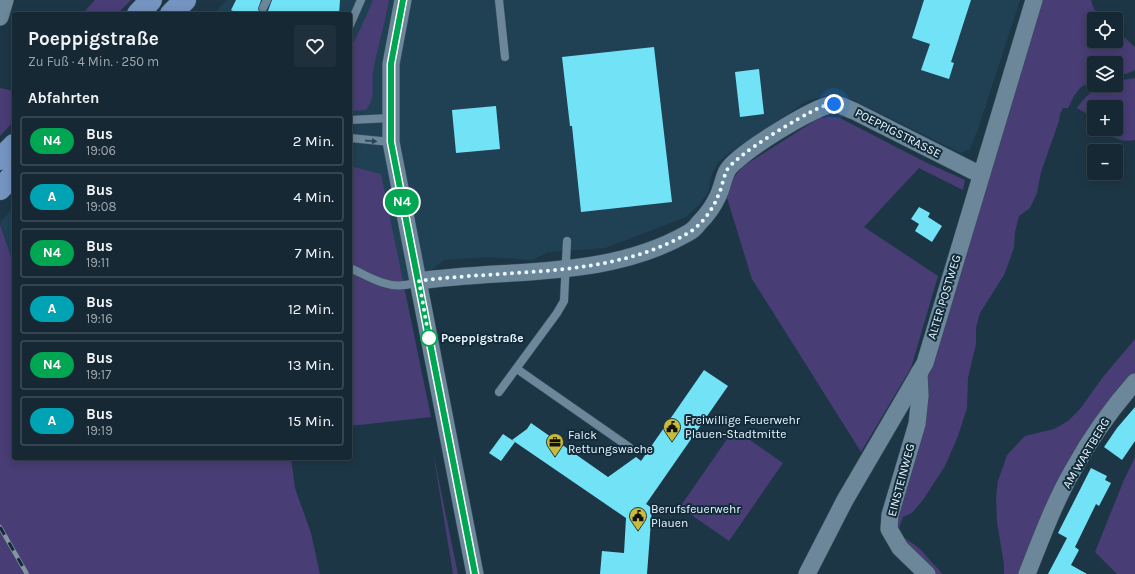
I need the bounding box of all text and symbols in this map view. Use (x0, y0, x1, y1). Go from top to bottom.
map controls (1087, 12, 1123, 180)
button: locate (1087, 12, 1123, 48)
button: heart (294, 25, 336, 67)
text: Poeppigstraße (28, 28, 159, 50)
text: Zu Fuß · 4 Min. · 250 m (28, 54, 159, 69)
button: layers (1087, 56, 1123, 92)
text: Abfahrten (28, 89, 99, 107)
your location (824, 94, 844, 114)
button: + (1087, 100, 1123, 136)
street label: POEPPIGSTRASSE (853, 105, 943, 161)
text: Bus (86, 125, 113, 143)
text: N4 (43, 132, 61, 149)
text: 2 Min. (293, 132, 334, 150)
one-way arrow (365, 137, 377, 144)
text: 19:06 (86, 143, 116, 158)
button: − (1087, 144, 1123, 180)
text: Bus (86, 181, 113, 199)
text: A (48, 188, 56, 205)
text: 4 Min. (293, 188, 334, 206)
line badge: N4 (384, 189, 420, 215)
text: N4 (393, 193, 411, 210)
text: 19:08 (86, 199, 117, 214)
text: Bus (86, 237, 113, 255)
text: N4 (43, 244, 61, 261)
text: 7 Min. (294, 244, 334, 262)
street label: ALTER POSTWEG (924, 253, 964, 341)
text: 19:11 (86, 255, 109, 270)
text: Bus (86, 293, 113, 311)
text: A (48, 300, 56, 317)
text: 12 Min. (288, 300, 334, 318)
text: 19:16 (86, 311, 113, 326)
marker: Poeppigstraße (420, 329, 438, 347)
place label: Poeppigstraße (441, 331, 524, 345)
text: Bus (86, 349, 113, 367)
text: N4 (43, 356, 61, 373)
text: 13 Min. (288, 356, 334, 374)
text: 19:17 (86, 367, 111, 382)
text: Bus (86, 405, 113, 423)
text: A (48, 412, 56, 429)
text: 15 Min. (288, 412, 334, 430)
place label: Freiwillige Feuerwehr Plauen-Stadtmitte (685, 413, 801, 441)
street label: AM WARTBERG (1059, 415, 1113, 491)
public building icon: Freiwillige Feuerwehr Plauen-Stadtmitte (662, 417, 682, 442)
text: 19:19 (86, 423, 113, 438)
place label: Falck Rettungswache (568, 428, 653, 456)
office icon: Falck Rettungswache (545, 432, 565, 457)
street label: EINSTEINWEG (885, 442, 917, 518)
place label: Berufsfeuerwehr Plauen (651, 502, 741, 530)
public building icon: Berufsfeuerwehr Plauen (628, 506, 648, 531)

